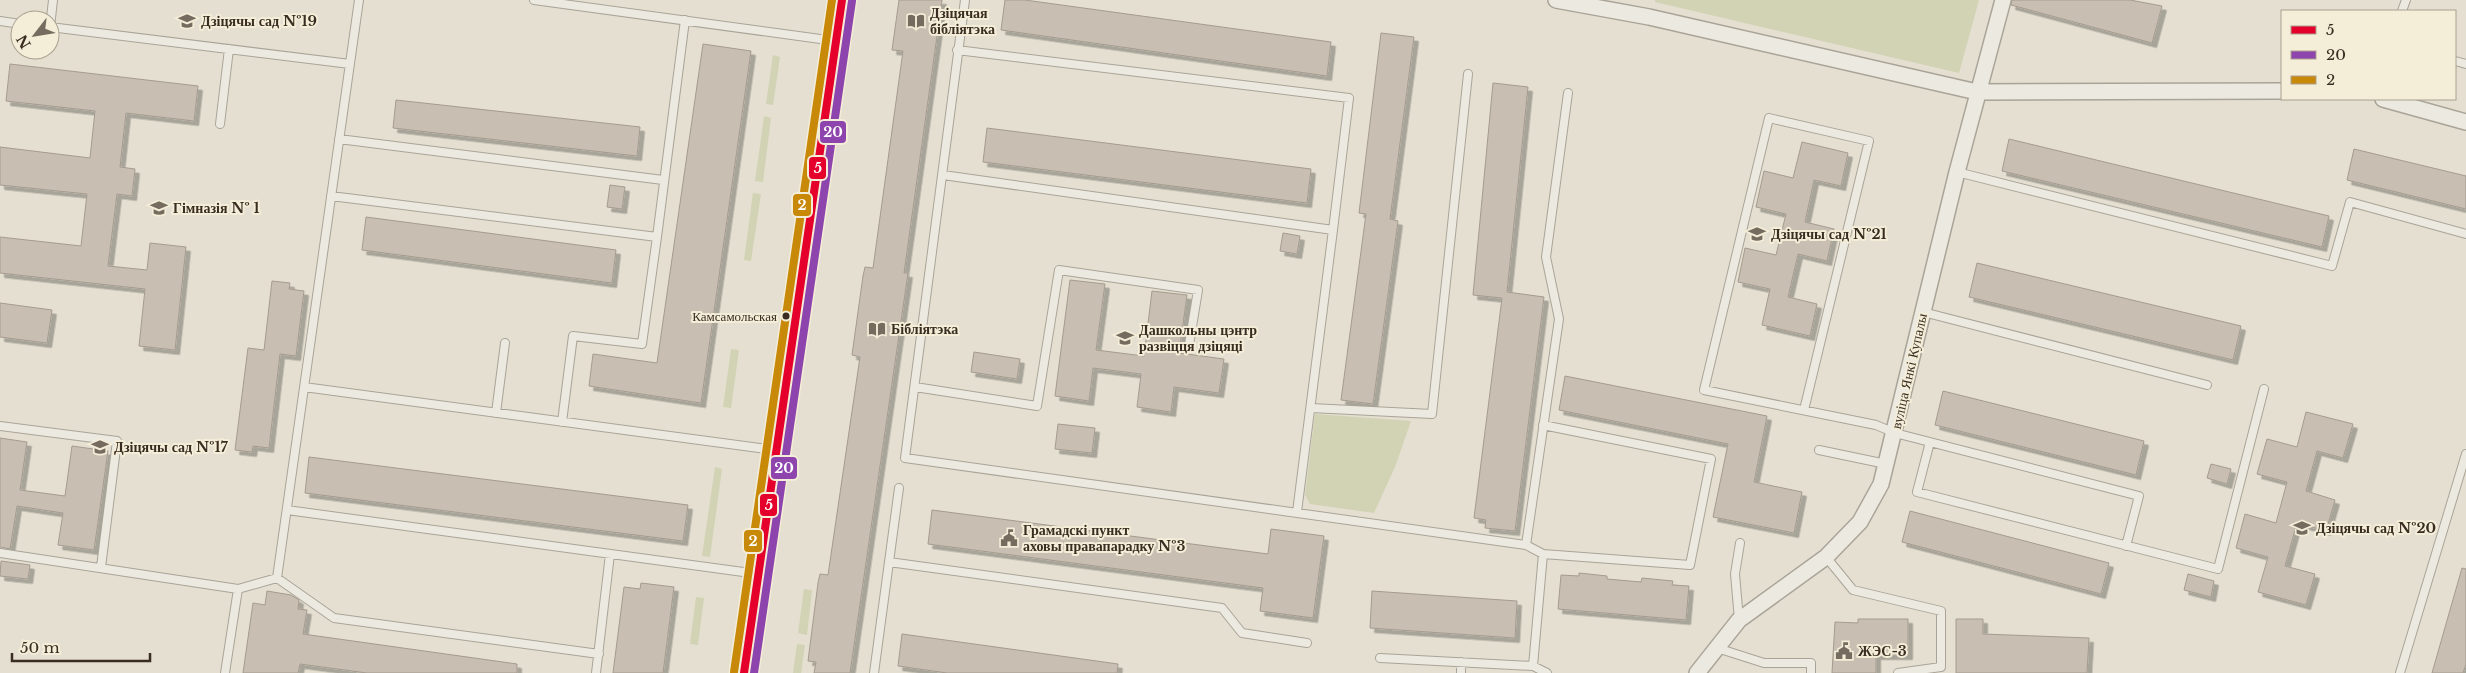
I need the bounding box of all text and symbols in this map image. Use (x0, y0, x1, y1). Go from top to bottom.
place label: Дзіцячая бібліятэка (930, 4, 995, 38)
north arrow (10, 10, 60, 60)
legend (2281, 10, 2456, 100)
school or university icon: Дзіцячы сад №19 (177, 11, 197, 31)
library icon: Дзіцячая бібліятэка (906, 11, 926, 31)
place label: Дзіцячы сад №19 (201, 12, 317, 30)
text: 5 (2326, 20, 2335, 39)
text: N (13, 31, 35, 52)
text: 20 (2326, 45, 2346, 64)
text: 2 (2326, 70, 2335, 89)
line badge: 20 (819, 120, 847, 144)
text: 20 (823, 123, 843, 141)
line badge: 5 (808, 156, 827, 180)
text: 5 (814, 159, 822, 177)
line badge: 2 (792, 193, 812, 217)
text: 2 (797, 196, 807, 214)
school or university icon: Гімназія № 1 (149, 198, 169, 218)
place label: Гімназія № 1 (173, 199, 260, 217)
school or university icon: Дзіцячы сад №21 (1747, 224, 1767, 244)
place label: Дзіцячы сад №21 (1771, 225, 1887, 243)
place label: Камсамольская (692, 308, 777, 325)
marker: Камсамольская (781, 311, 791, 321)
street label: вуліца Янкі Купалы (1887, 311, 1931, 431)
library icon: Бібліятэка (867, 319, 887, 339)
place label: Бібліятэка (891, 320, 958, 338)
place label: Дашкольны цэнтр развіцця дзіцяці (1139, 321, 1257, 355)
school or university icon: Дашкольны цэнтр развіцця дзіцяці (1115, 328, 1135, 348)
school or university icon: Дзіцячы сад №17 (90, 437, 110, 457)
place label: Дзіцячы сад №17 (114, 438, 229, 456)
line badge: 20 (770, 456, 798, 480)
text: 20 (774, 459, 794, 477)
line badge: 5 (759, 493, 778, 517)
text: 5 (765, 496, 773, 514)
school or university icon: Дзіцячы сад №20 (2292, 518, 2312, 538)
place label: Дзіцячы сад №20 (2316, 519, 2436, 537)
place label: Грамадскі пункт аховы правапарадку №3 (1023, 521, 1186, 555)
public building icon: Грамадскі пункт аховы правапарадку №3 (999, 528, 1019, 548)
line badge: 2 (743, 529, 763, 553)
text: 2 (748, 532, 758, 550)
scale bar (12, 630, 150, 662)
text: 50 m (20, 638, 60, 657)
public building icon: ЖЭС-3 (1834, 641, 1854, 661)
place label: ЖЭС-3 (1858, 642, 1907, 660)

